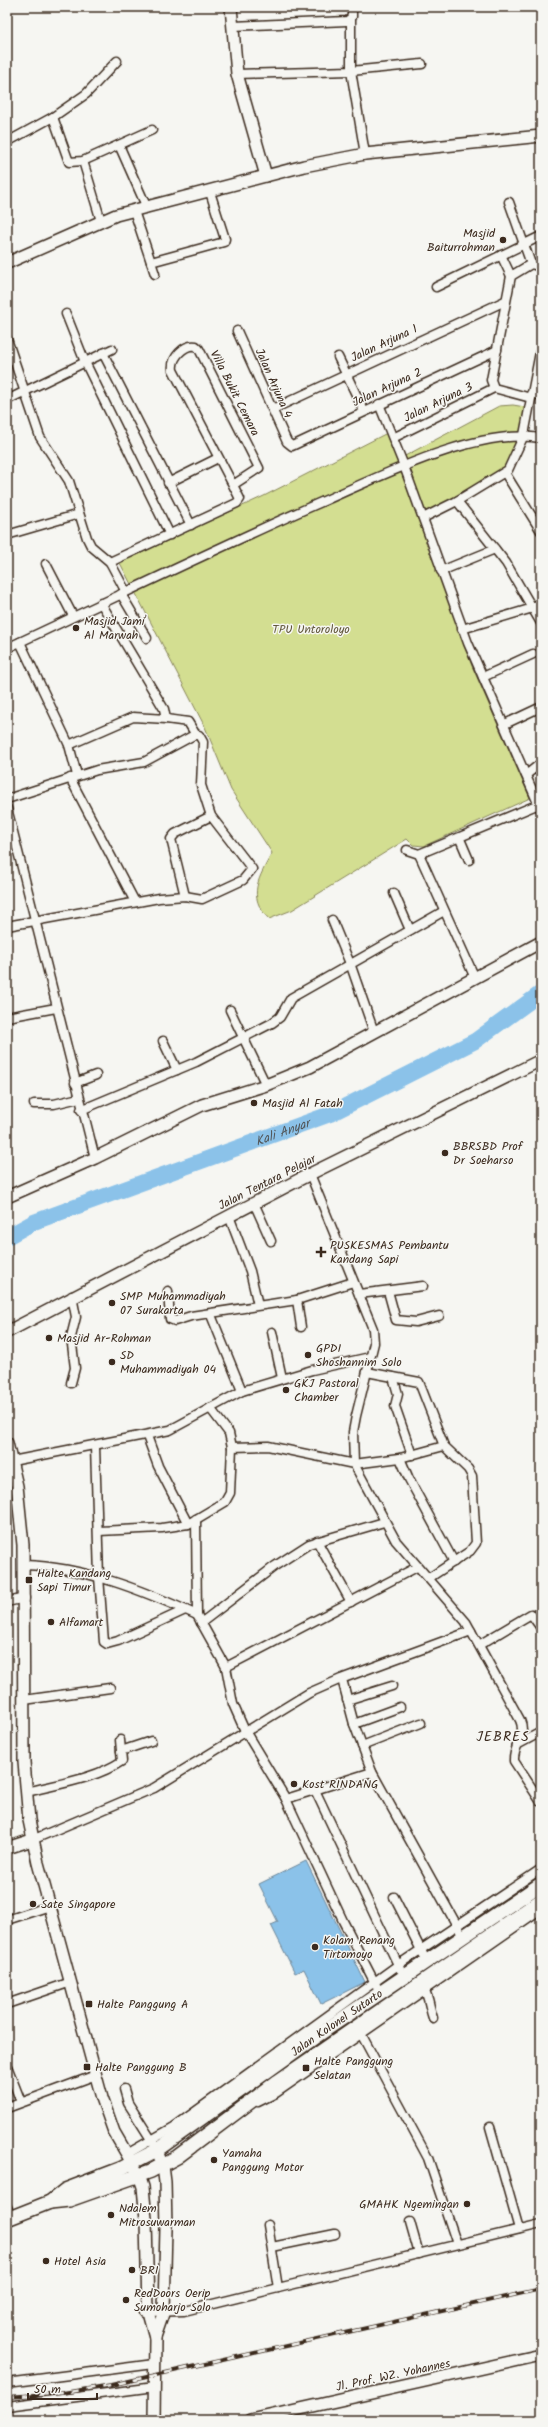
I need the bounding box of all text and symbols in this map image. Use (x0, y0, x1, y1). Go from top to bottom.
place label: Masjid Baiturrohman (427, 224, 496, 257)
marker: Masjid Baiturrohman (498, 235, 508, 245)
street label: Jalan Arjuna 1 (348, 320, 421, 367)
street label: Jalan Arjuna 4 (250, 345, 298, 421)
street label: Villa Bukit Cemara (205, 347, 265, 440)
street label: Jalan Arjuna 2 (349, 363, 425, 412)
street label: Jalan Arjuna 3 (400, 377, 476, 427)
place label: Masjid Jami' Al Marwah (84, 612, 147, 645)
park label: TPU Untoroloyo (272, 620, 350, 639)
marker: Masjid Jami' Al Marwah (71, 623, 81, 633)
place label: Masjid Al Fatah (262, 1094, 343, 1113)
marker: Masjid Al Fatah (249, 1098, 259, 1108)
water label: Kali Anyar (252, 1112, 315, 1152)
place label: BBRSBD Prof Dr Soeharso (453, 1137, 524, 1170)
marker: BBRSBD Prof Dr Soeharso (440, 1148, 450, 1158)
street label: Jalan Tentara Pelajar (215, 1149, 320, 1215)
place label: PUSKESMAS Pembantu Kandang Sapi (330, 1236, 449, 1269)
marker: PUSKESMAS Pembantu Kandang Sapi (315, 1246, 327, 1258)
place label: SMP Muhammadiyah 07 Surakarta (120, 1287, 226, 1320)
marker: SMP Muhammadiyah 07 Surakarta (107, 1298, 117, 1308)
place label: Masjid Ar-Rohman (57, 1329, 151, 1348)
marker: Masjid Ar-Rohman (44, 1333, 54, 1343)
place label: GPDI Shoshannim Solo (316, 1339, 402, 1372)
place label: SD Muhammadiyah 04 (120, 1346, 216, 1379)
marker: GPDI Shoshannim Solo (303, 1350, 313, 1360)
marker: SD Muhammadiyah 04 (107, 1357, 117, 1367)
place label: GKJ Pastoral Chamber (294, 1374, 359, 1407)
marker: GKJ Pastoral Chamber (281, 1385, 291, 1395)
place label: Halte Kandang Sapi Timur (37, 1564, 112, 1597)
marker: Halte Kandang Sapi Timur (24, 1575, 34, 1585)
place label: Alfamart (59, 1613, 104, 1632)
marker: Alfamart (46, 1617, 56, 1627)
district label: JEBRES (476, 1726, 530, 1748)
place label: Kost RINDANG (302, 1775, 378, 1794)
marker: Kost RINDANG (289, 1779, 299, 1789)
place label: Sate Singapore (41, 1895, 116, 1914)
marker: Sate Singapore (28, 1899, 38, 1909)
place label: Kolam Renang Tirtomoyo (323, 1931, 395, 1964)
marker: Kolam Renang Tirtomoyo (310, 1942, 320, 1952)
street label: Jalan Kolonel Sutarto (287, 1985, 387, 2062)
place label: Halte Panggung A (97, 1995, 188, 2014)
marker: Halte Panggung A (84, 1999, 94, 2009)
place label: Halte Panggung Selatan (314, 2052, 394, 2085)
place label: Halte Panggung B (95, 2058, 187, 2077)
marker: Halte Panggung B (82, 2062, 92, 2072)
marker: Halte Panggung Selatan (301, 2063, 311, 2073)
place label: Yamaha Panggung Motor (222, 2144, 305, 2177)
marker: Yamaha Panggung Motor (209, 2155, 219, 2165)
place label: GMAHK Ngemingan (359, 2195, 459, 2214)
place label: Ndalem Mitrosuwarman (119, 2199, 196, 2232)
marker: GMAHK Ngemingan (462, 2199, 472, 2209)
marker: Ndalem Mitrosuwarman (106, 2210, 116, 2220)
place label: Hotel Asia (54, 2252, 107, 2271)
marker: Hotel Asia (41, 2256, 51, 2266)
place label: BRI (140, 2261, 159, 2280)
marker: BRI (127, 2265, 137, 2275)
place label: RedDoors Oerip Sumoharjo Solo (134, 2284, 211, 2317)
marker: RedDoors Oerip Sumoharjo Solo (121, 2295, 131, 2305)
street label: Jl. Prof. WZ. Yohannes (334, 2354, 452, 2397)
scale bar (28, 2375, 97, 2401)
text: 50 m (34, 2380, 61, 2399)

